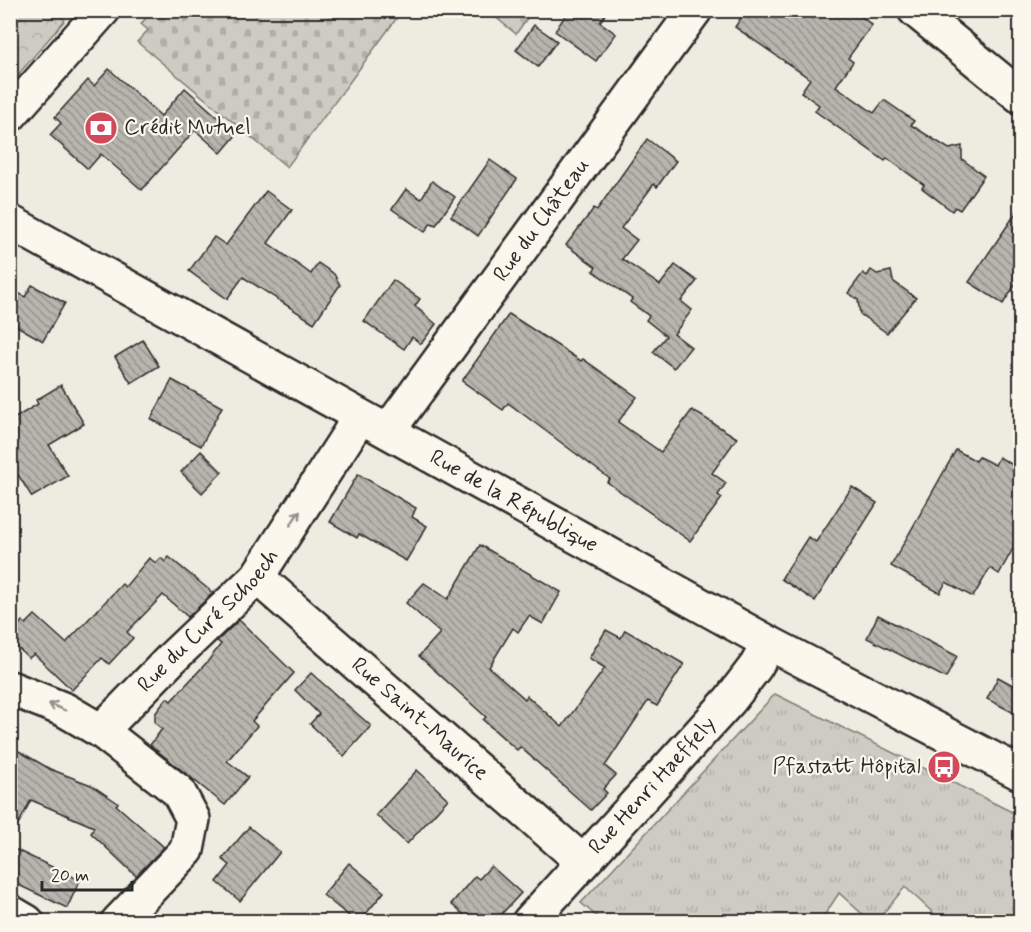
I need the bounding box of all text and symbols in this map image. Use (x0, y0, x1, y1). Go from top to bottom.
bank icon: Crédit Mutuel (83, 110, 119, 146)
place label: Crédit Mutuel (124, 114, 251, 142)
street label: Rue du Château (487, 153, 596, 287)
street label: Rue de la République (425, 443, 603, 559)
one-way arrow (289, 510, 301, 526)
street label: Rue du Curé Schoech (132, 544, 285, 699)
street label: Rue Saint-Maurice (345, 651, 494, 787)
one-way arrow (49, 701, 67, 712)
street label: Rue Henri Haeffely (583, 711, 722, 861)
bus stop icon: Pfastatt Hôpital (926, 749, 962, 785)
place label: Pfastatt Hôpital (773, 753, 921, 781)
scale bar (42, 854, 132, 892)
text: 20 m (51, 864, 89, 888)

